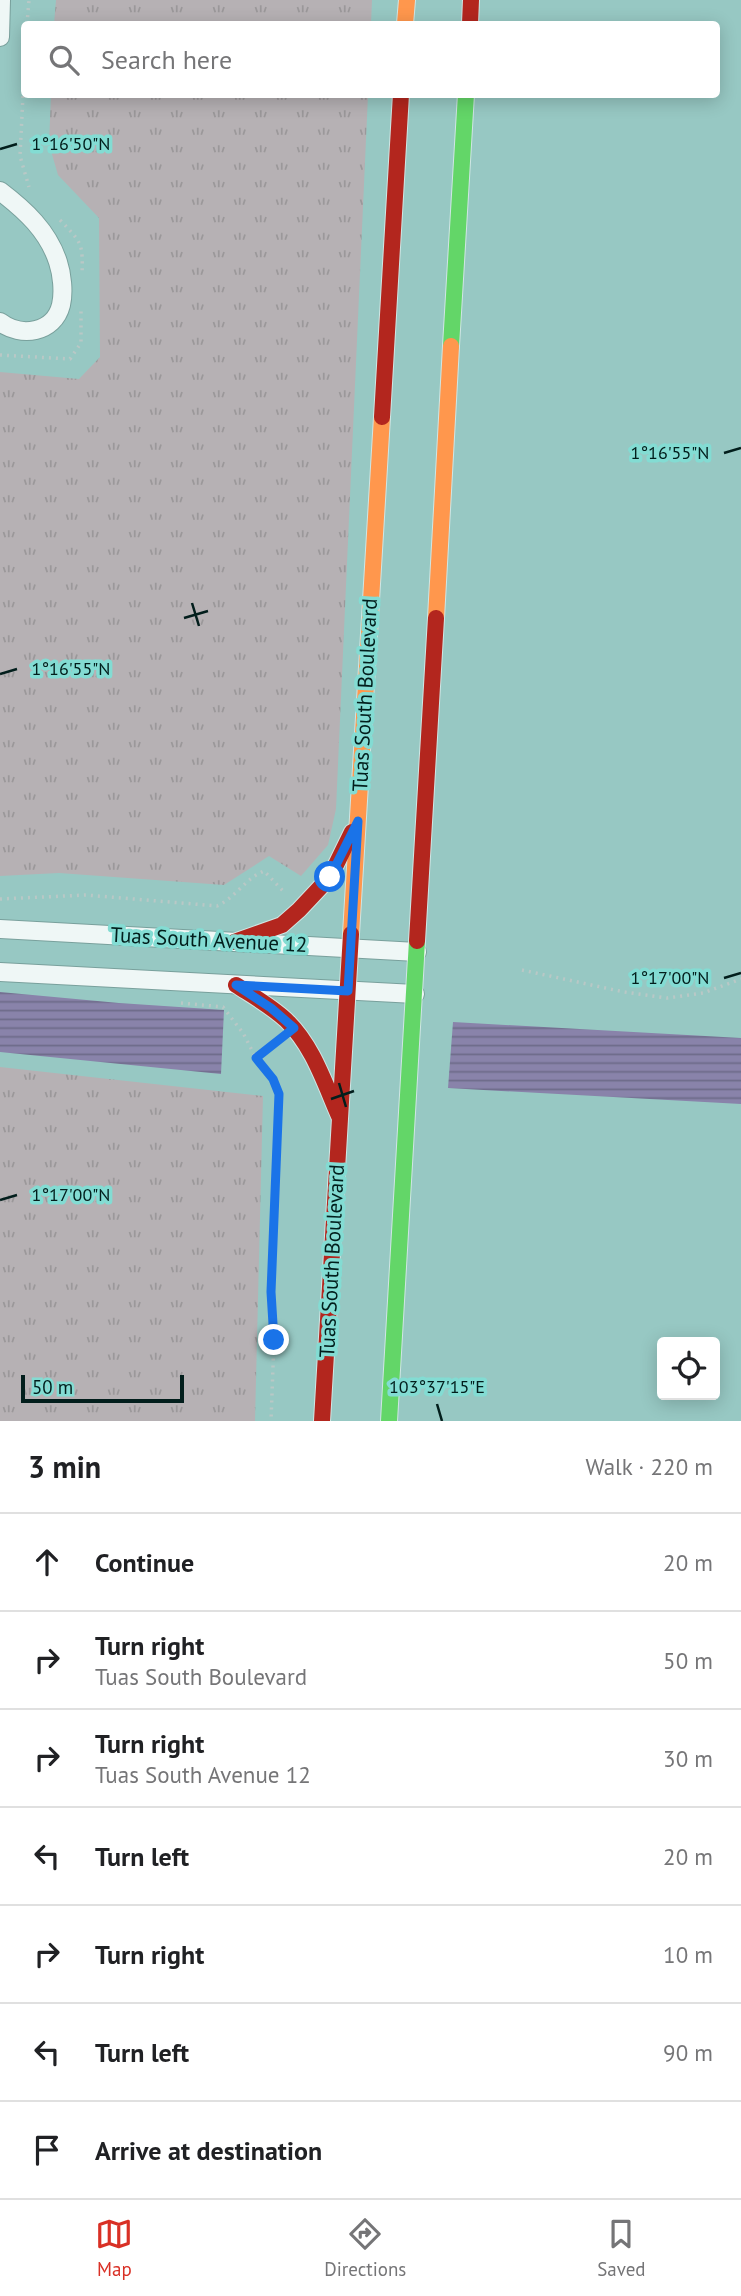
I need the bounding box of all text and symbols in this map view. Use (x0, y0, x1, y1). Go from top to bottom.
search box (21, 21, 720, 98)
icon: search (45, 41, 83, 79)
text: Search here (101, 43, 232, 76)
text: 1°16'50"N (32, 132, 110, 155)
text: 1°16'55"N (631, 441, 709, 464)
street label: Tuas South Boulevard (346, 598, 383, 792)
text: 1°16'55"N (32, 657, 110, 680)
route start (314, 861, 345, 892)
street label: Tuas South Avenue 12 (110, 921, 308, 958)
text: 1°17'00"N (631, 966, 709, 989)
street label: Tuas South Boulevard (313, 1164, 350, 1358)
text: 1°17'00"N (32, 1183, 110, 1206)
route end (258, 1324, 289, 1355)
map controls (657, 1337, 720, 1400)
button: locate (657, 1337, 720, 1400)
scale bar (21, 1372, 184, 1404)
text: 50 m (32, 1375, 73, 1399)
text: 103°37'15"E (389, 1375, 485, 1398)
text: 3 min (28, 1447, 101, 1486)
text: Walk · 220 m (586, 1452, 713, 1481)
icon: ahead (28, 1543, 66, 1581)
text: Continue (95, 1546, 194, 1579)
text: 20 m (663, 1548, 713, 1577)
text: Turn right (95, 1629, 204, 1662)
icon: right (28, 1641, 66, 1679)
text: 50 m (663, 1646, 713, 1675)
text: Tuas South Boulevard (95, 1662, 307, 1691)
text: Turn right (95, 1727, 204, 1760)
icon: right (28, 1739, 66, 1777)
text: 30 m (663, 1744, 713, 1773)
text: Tuas South Avenue 12 (95, 1760, 311, 1789)
icon: left (28, 1837, 66, 1875)
text: Turn left (95, 1840, 189, 1873)
text: 20 m (663, 1842, 713, 1871)
icon: right (28, 1935, 66, 1973)
text: Turn right (95, 1938, 204, 1971)
text: 10 m (663, 1940, 713, 1969)
icon: left (28, 2033, 66, 2071)
text: Turn left (95, 2036, 189, 2069)
text: 90 m (663, 2038, 713, 2067)
icon: arrive (28, 2131, 66, 2169)
text: Arrive at destination (95, 2134, 322, 2167)
tab: Map (95, 2215, 133, 2281)
tab: Directions (324, 2215, 406, 2281)
tab: Saved (597, 2215, 646, 2281)

